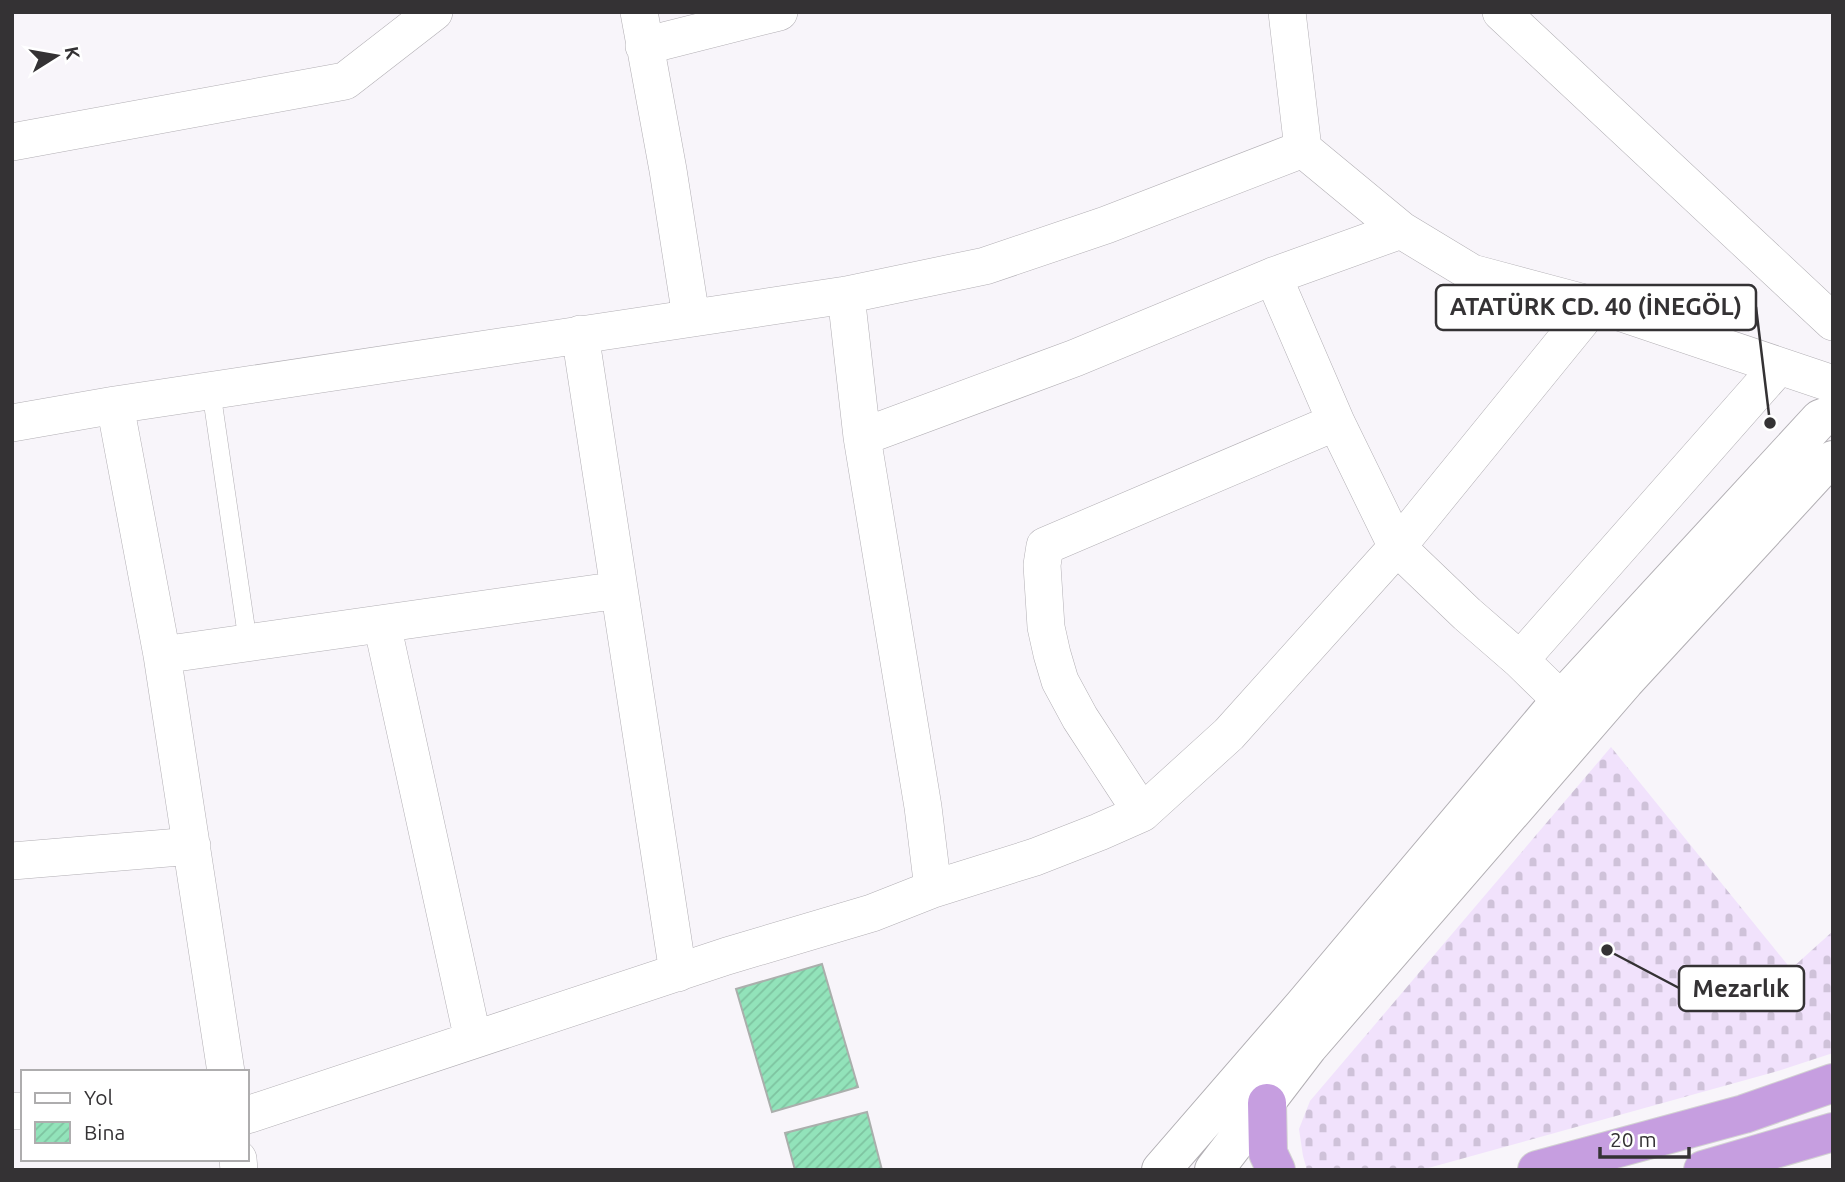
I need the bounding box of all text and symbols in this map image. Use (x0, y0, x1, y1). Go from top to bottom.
north arrow (21, 21, 91, 91)
text: K (61, 44, 85, 61)
callout: ATATÜRK CD. 40 (İNEGÖL) (1436, 285, 1756, 330)
text: ATATÜRK CD. 40 (İNEGÖL) (1450, 292, 1742, 320)
callout: Mezarlık (1679, 966, 1804, 1011)
text: Mezarlık (1693, 975, 1790, 1002)
legend (21, 1070, 248, 1161)
text: Yol (84, 1085, 113, 1109)
scale bar (1600, 1116, 1689, 1160)
text: Bina (84, 1120, 125, 1144)
text: 20 m (1610, 1127, 1657, 1151)

